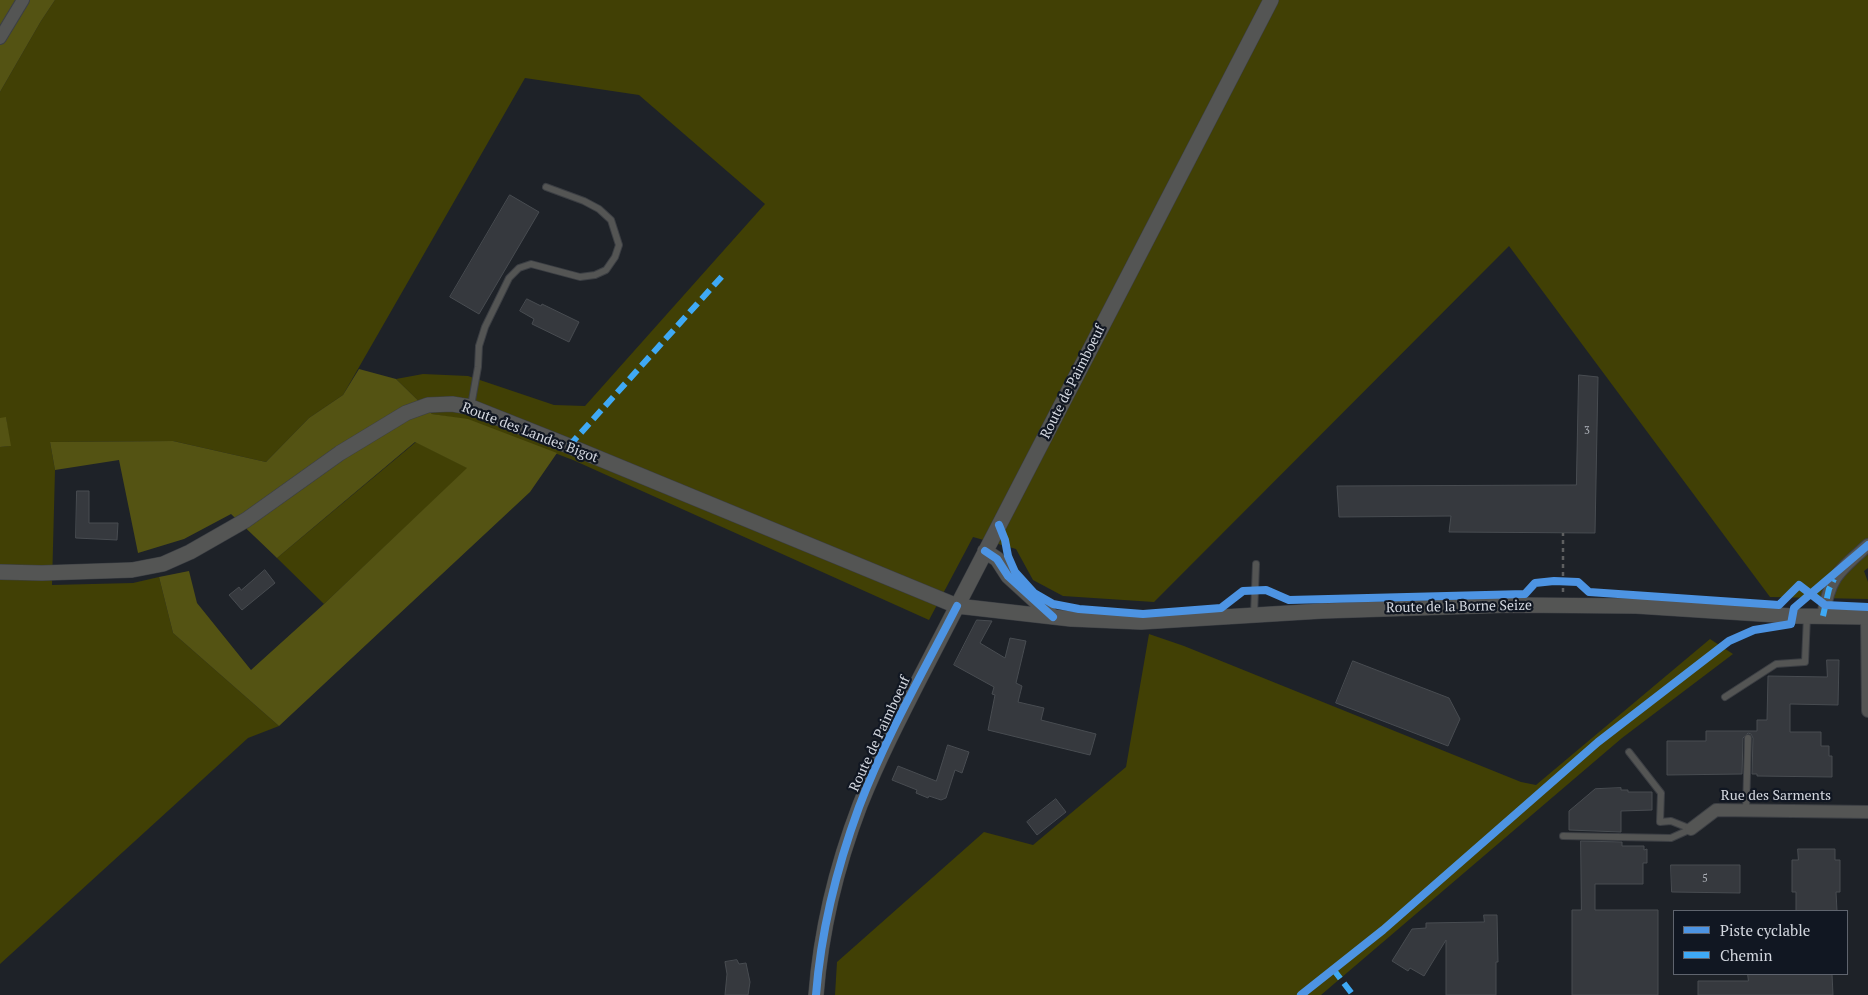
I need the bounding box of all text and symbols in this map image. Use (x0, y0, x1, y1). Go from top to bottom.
street label: Route de Paimboeuf (1037, 322, 1109, 442)
street label: Route des Landes Bigot (459, 399, 601, 467)
house number: 3 (1584, 424, 1590, 438)
street label: Route de la Borne Seize (1386, 597, 1532, 617)
street label: Route de Paimboeuf (846, 674, 914, 794)
street label: Rue des Sarments (1721, 788, 1831, 804)
house number: 5 (1702, 872, 1708, 886)
legend (1673, 910, 1848, 975)
text: Piste cyclable (1720, 920, 1810, 940)
text: Chemin (1720, 945, 1772, 965)

